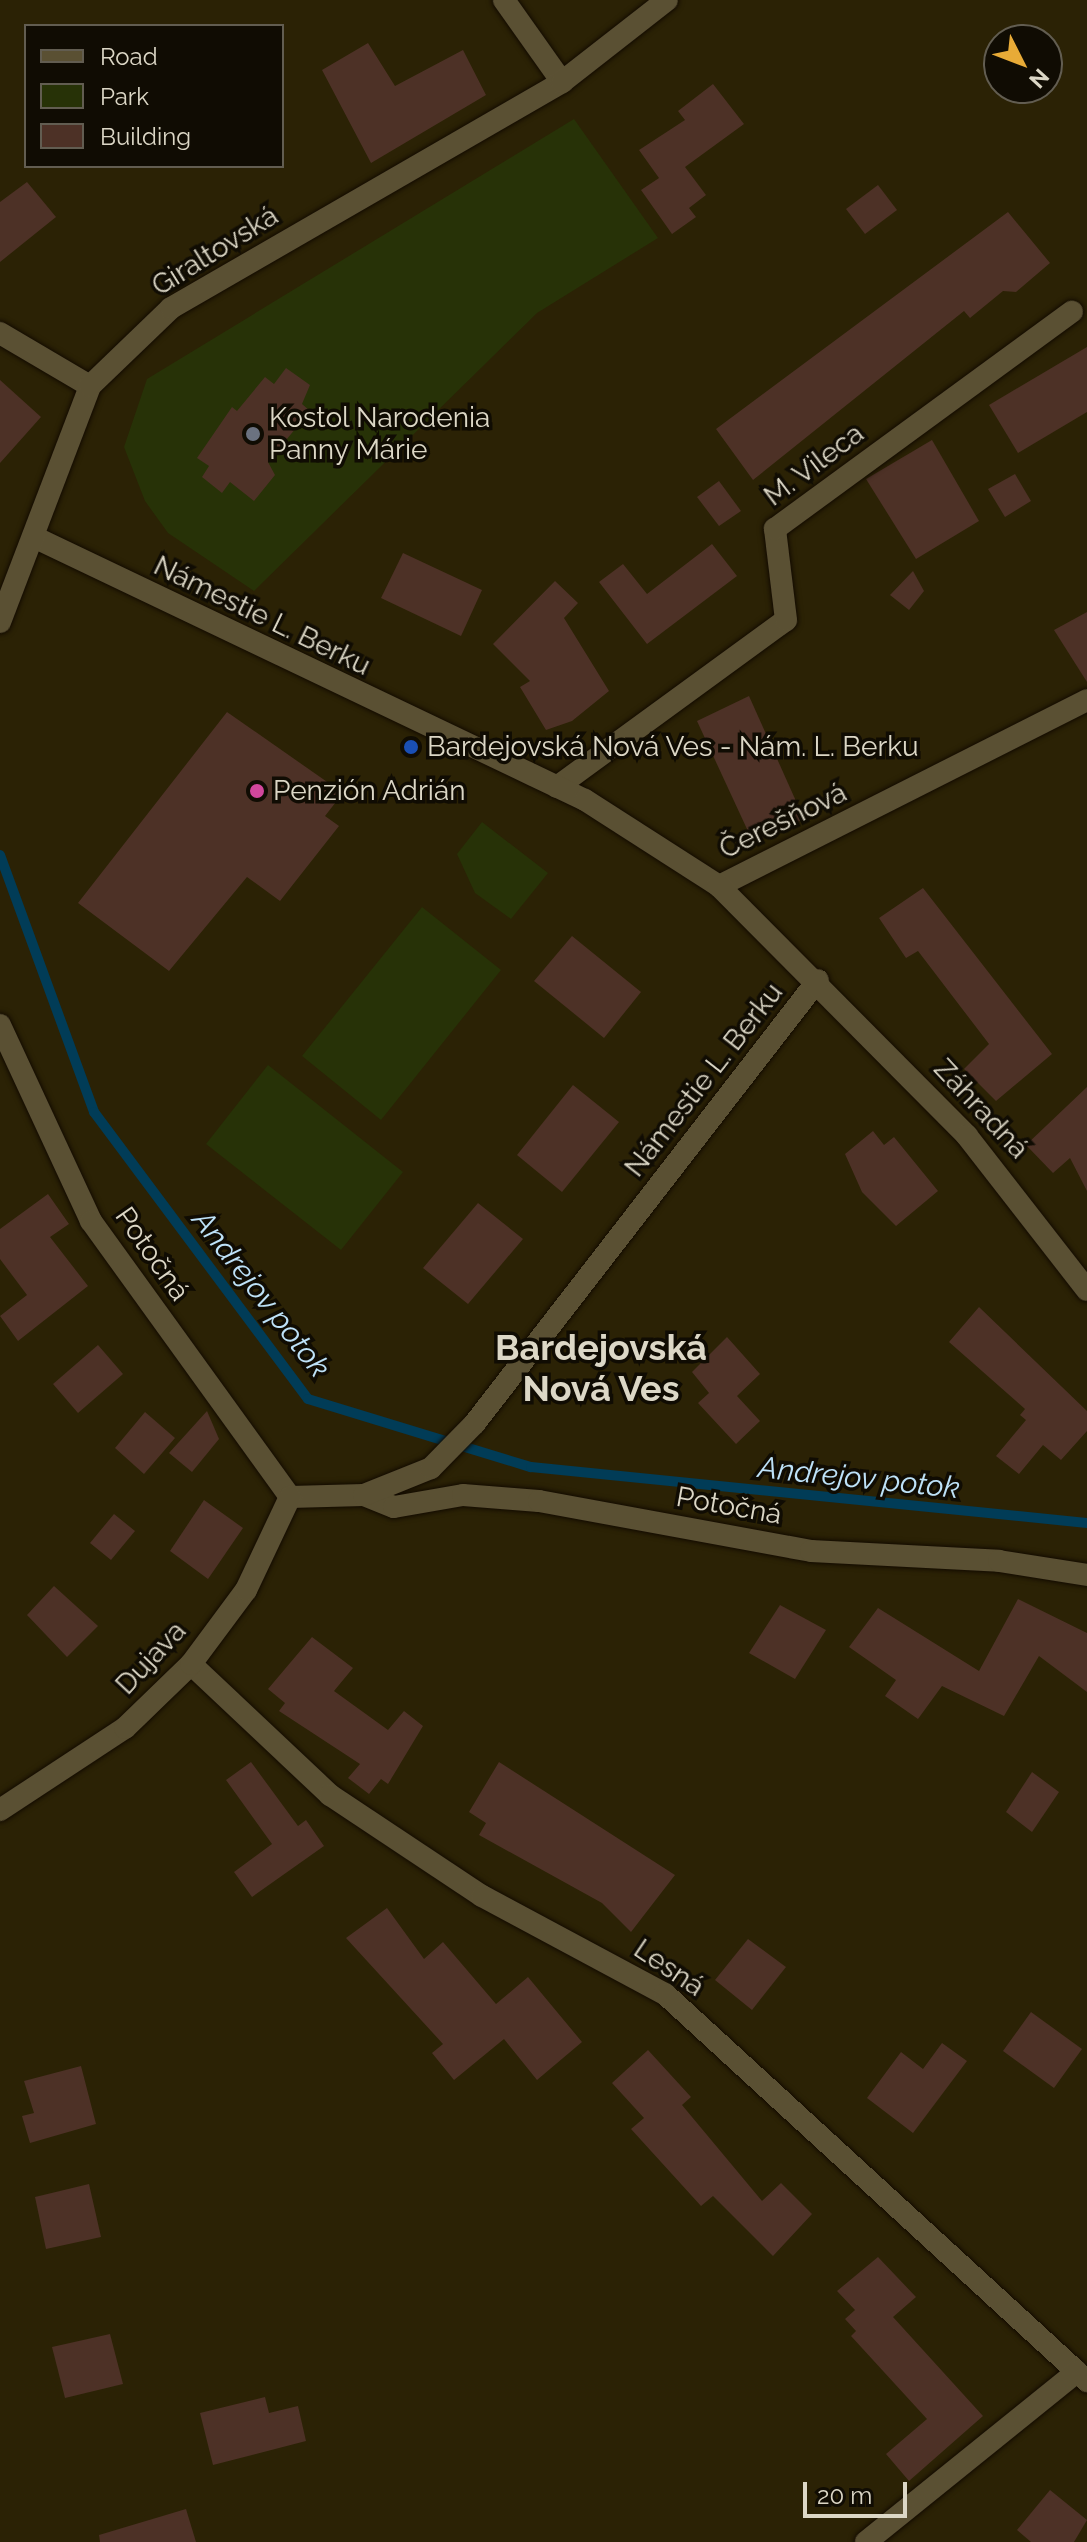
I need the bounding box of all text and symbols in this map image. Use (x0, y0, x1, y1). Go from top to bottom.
legend (24, 24, 284, 168)
north arrow (983, 24, 1063, 104)
text: Road (100, 42, 158, 71)
text: N (1024, 64, 1055, 94)
text: Park (100, 82, 149, 111)
text: Building (100, 122, 191, 151)
street label: Giraltovská (146, 199, 284, 303)
place label: Kostol Narodenia Panny Márie (269, 401, 491, 467)
street label: M. Vileca (757, 416, 871, 514)
marker: Kostol Narodenia Panny Márie (244, 425, 262, 443)
street label: Námestie L. Berku (148, 549, 376, 683)
place label: Bardejovská Nová Ves - Nám. L. Berku (427, 730, 920, 764)
marker: Bardejovská Nová Ves - Nám. L. Berku (402, 738, 420, 756)
place label: Penzión Adrián (273, 774, 466, 808)
street label: Čerešňová (714, 776, 852, 866)
marker: Penzión Adrián (248, 782, 266, 800)
street label: Námestie L. Berku (618, 976, 790, 1184)
street label: Záhradná (927, 1052, 1035, 1166)
street label: Potočná (108, 1201, 196, 1307)
water label: Andrejov potok (184, 1203, 338, 1385)
district label: Bardejovská Nová Ves (495, 1325, 707, 1410)
water label: Andrejov potok (756, 1449, 962, 1507)
street label: Potočná (674, 1480, 784, 1532)
street label: Dujava (109, 1615, 193, 1701)
street label: Lesná (627, 1932, 711, 2004)
scale bar (807, 2466, 911, 2516)
text: 20 m (817, 2481, 872, 2510)

